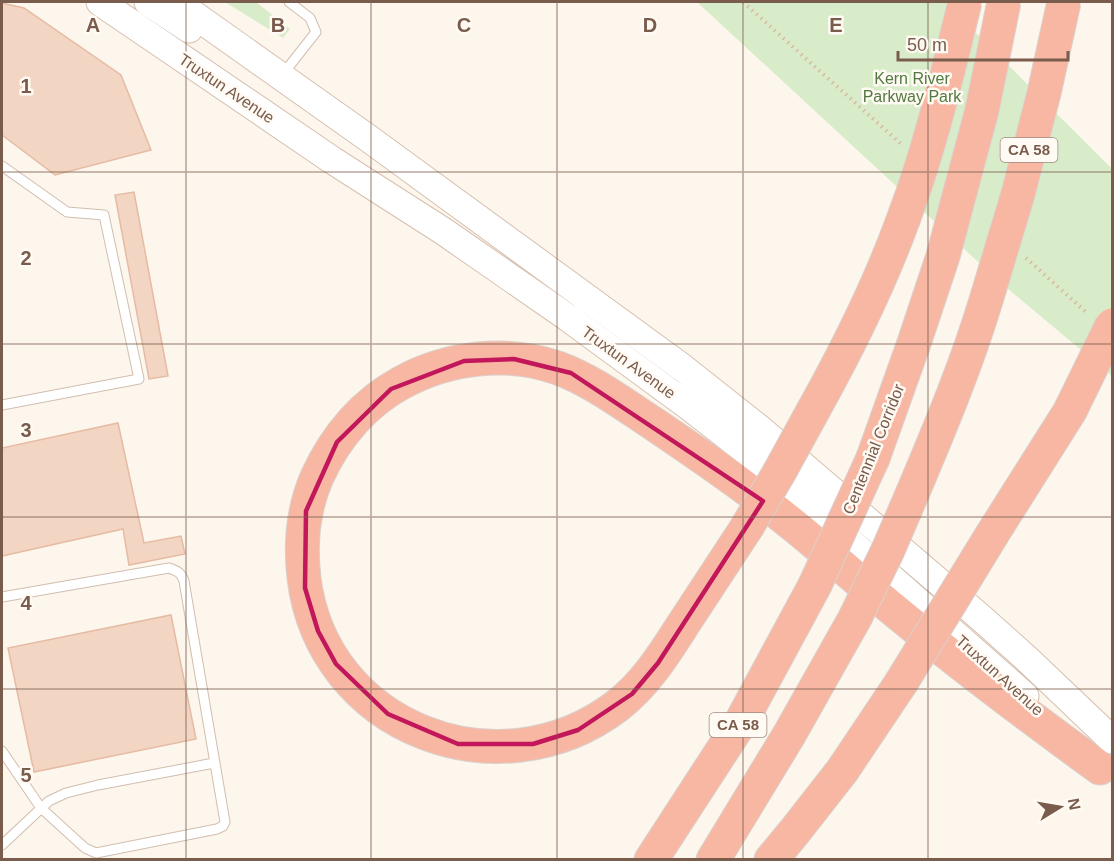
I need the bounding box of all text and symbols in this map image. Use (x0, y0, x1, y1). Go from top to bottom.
text: A (86, 14, 100, 36)
text: B (271, 14, 285, 36)
text: C (457, 14, 471, 36)
text: D (643, 14, 657, 36)
text: E (829, 14, 843, 36)
scale bar (898, 24, 1068, 62)
text: 50 m (907, 35, 947, 55)
street label: Truxtun Avenue (176, 50, 278, 127)
park label: Kern River Parkway Park (863, 70, 962, 105)
text: 1 (20, 75, 32, 97)
road number: CA 58 (1000, 138, 1058, 162)
text: 2 (20, 247, 32, 269)
street label: Truxtun Avenue (579, 323, 679, 402)
street label: Centennial Corridor (840, 381, 908, 517)
text: 3 (20, 419, 32, 441)
text: 4 (20, 592, 32, 614)
street label: Truxtun Avenue (953, 632, 1047, 719)
road number: CA 58 (710, 713, 766, 737)
text: 5 (20, 764, 32, 786)
north arrow (1030, 777, 1090, 837)
text: N (1065, 797, 1084, 812)

